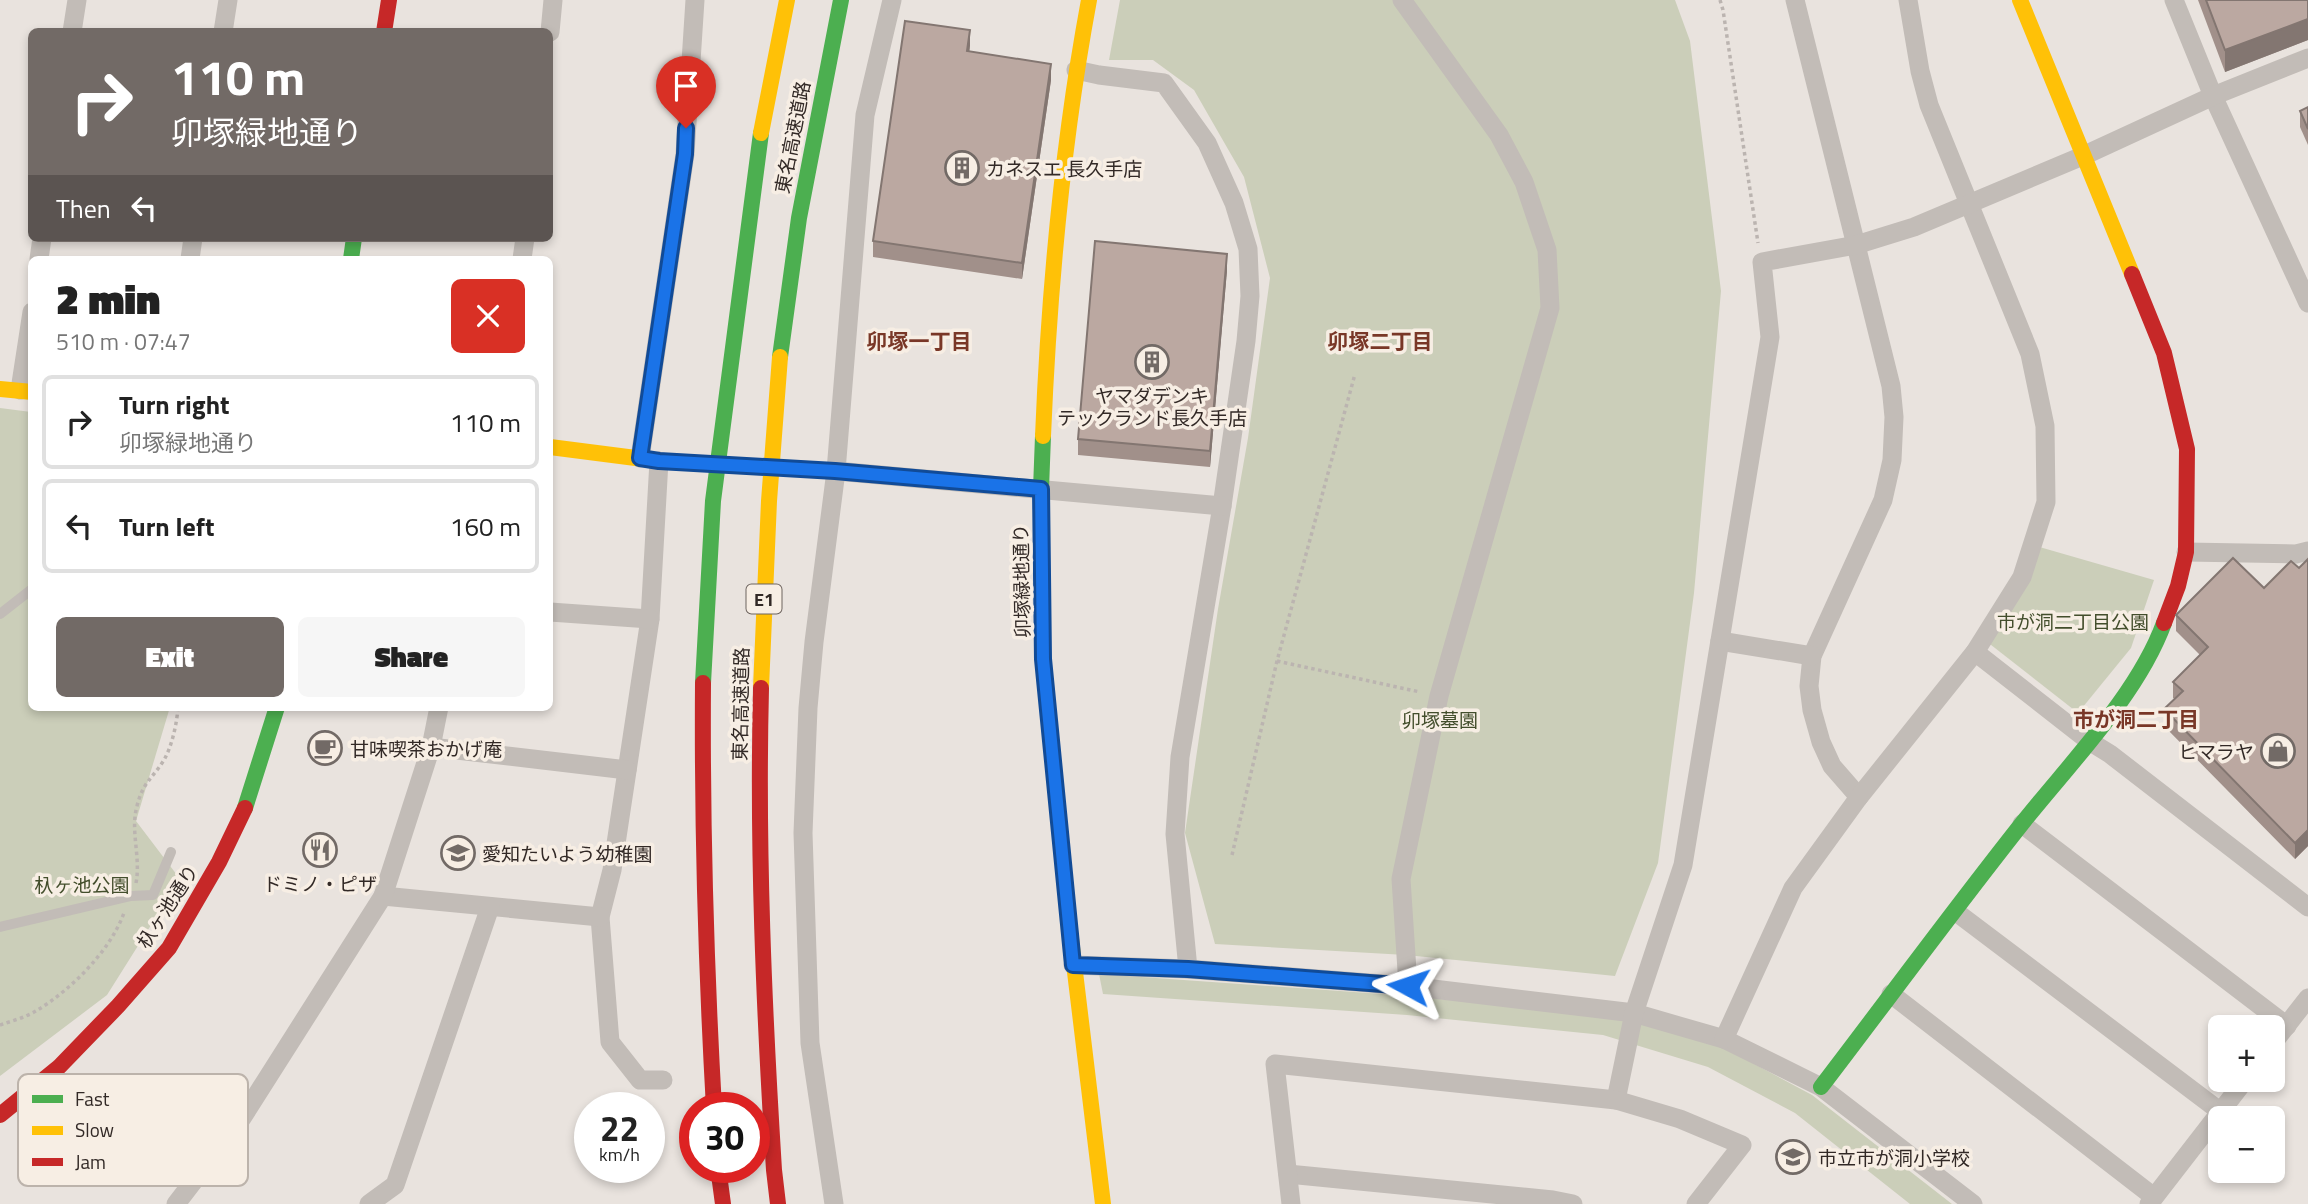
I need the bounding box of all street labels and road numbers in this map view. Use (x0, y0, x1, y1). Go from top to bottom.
street label: 東名高速道路 (767, 78, 817, 196)
street label: 卯塚緑地通り (1006, 524, 1036, 638)
road number: E1 (746, 584, 782, 614)
street label: 東名高速道路 (725, 647, 755, 761)
street label: 杁ヶ池通り (129, 858, 205, 954)

